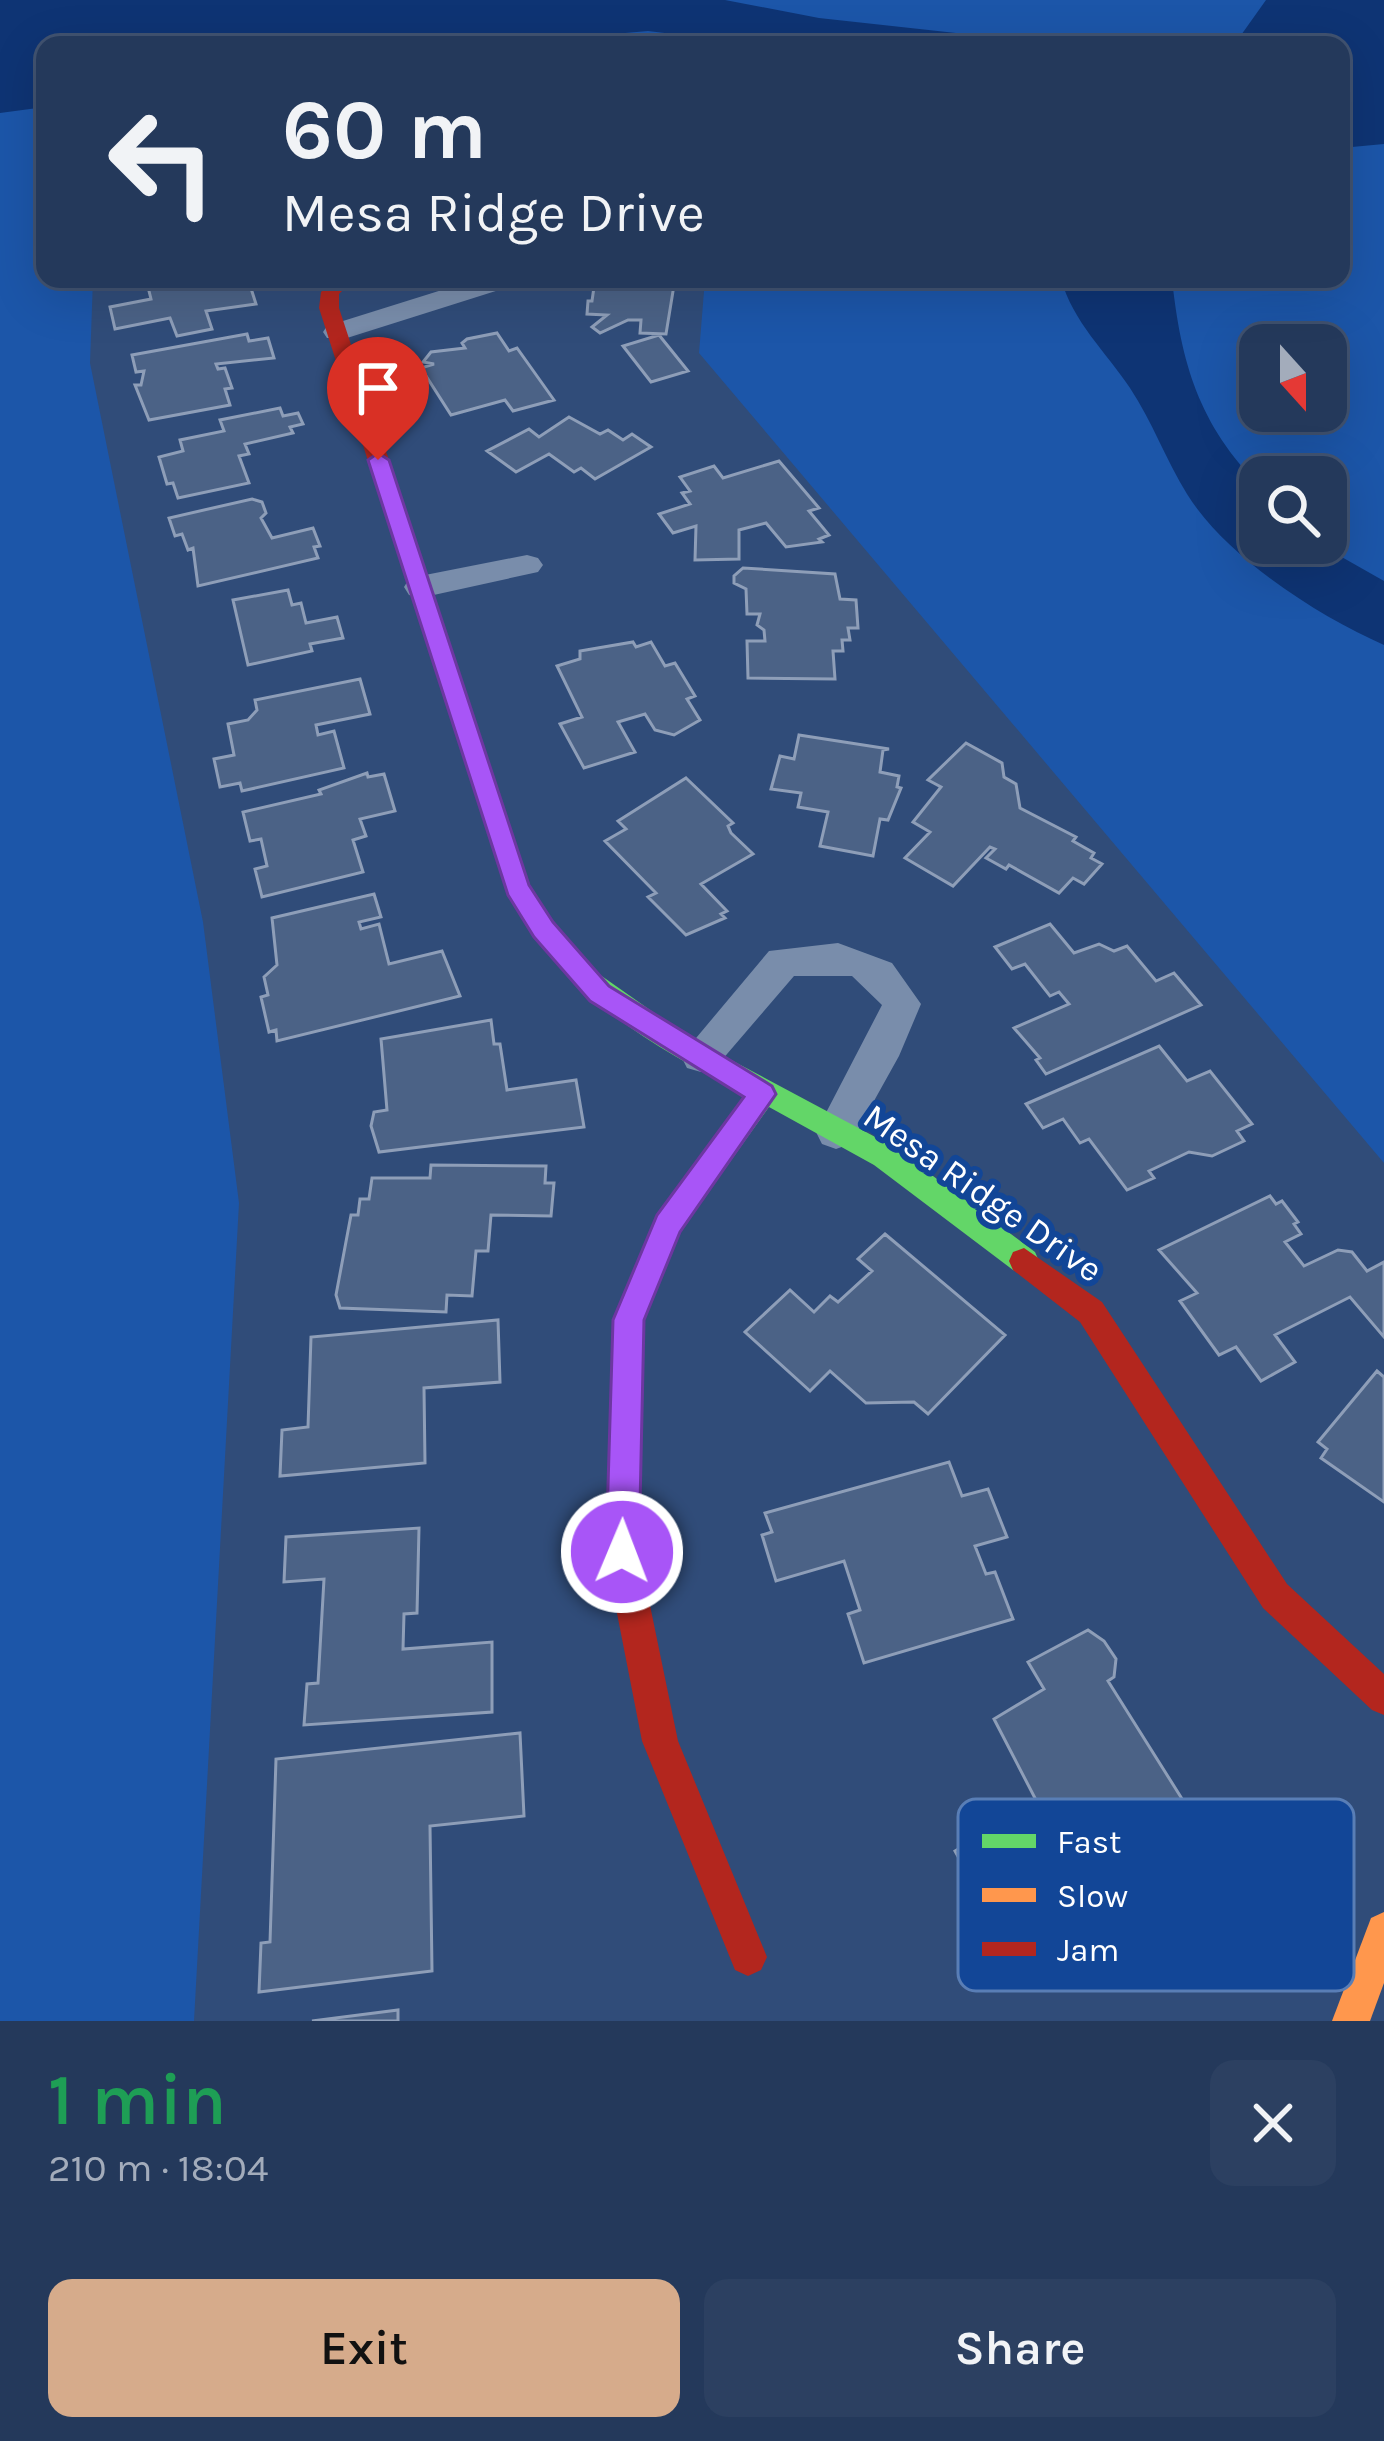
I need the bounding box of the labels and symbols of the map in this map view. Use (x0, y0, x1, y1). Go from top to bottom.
north arrow (1239, 324, 1347, 432)
pin (327, 337, 429, 460)
street label: Mesa Ridge Drive (856, 1095, 1110, 1291)
position arrow (559, 1489, 685, 1615)
legend (958, 1799, 1354, 1991)
text: Fast (1057, 1823, 1121, 1861)
text: Slow (1057, 1877, 1128, 1915)
text: Jam (1057, 1931, 1119, 1969)

